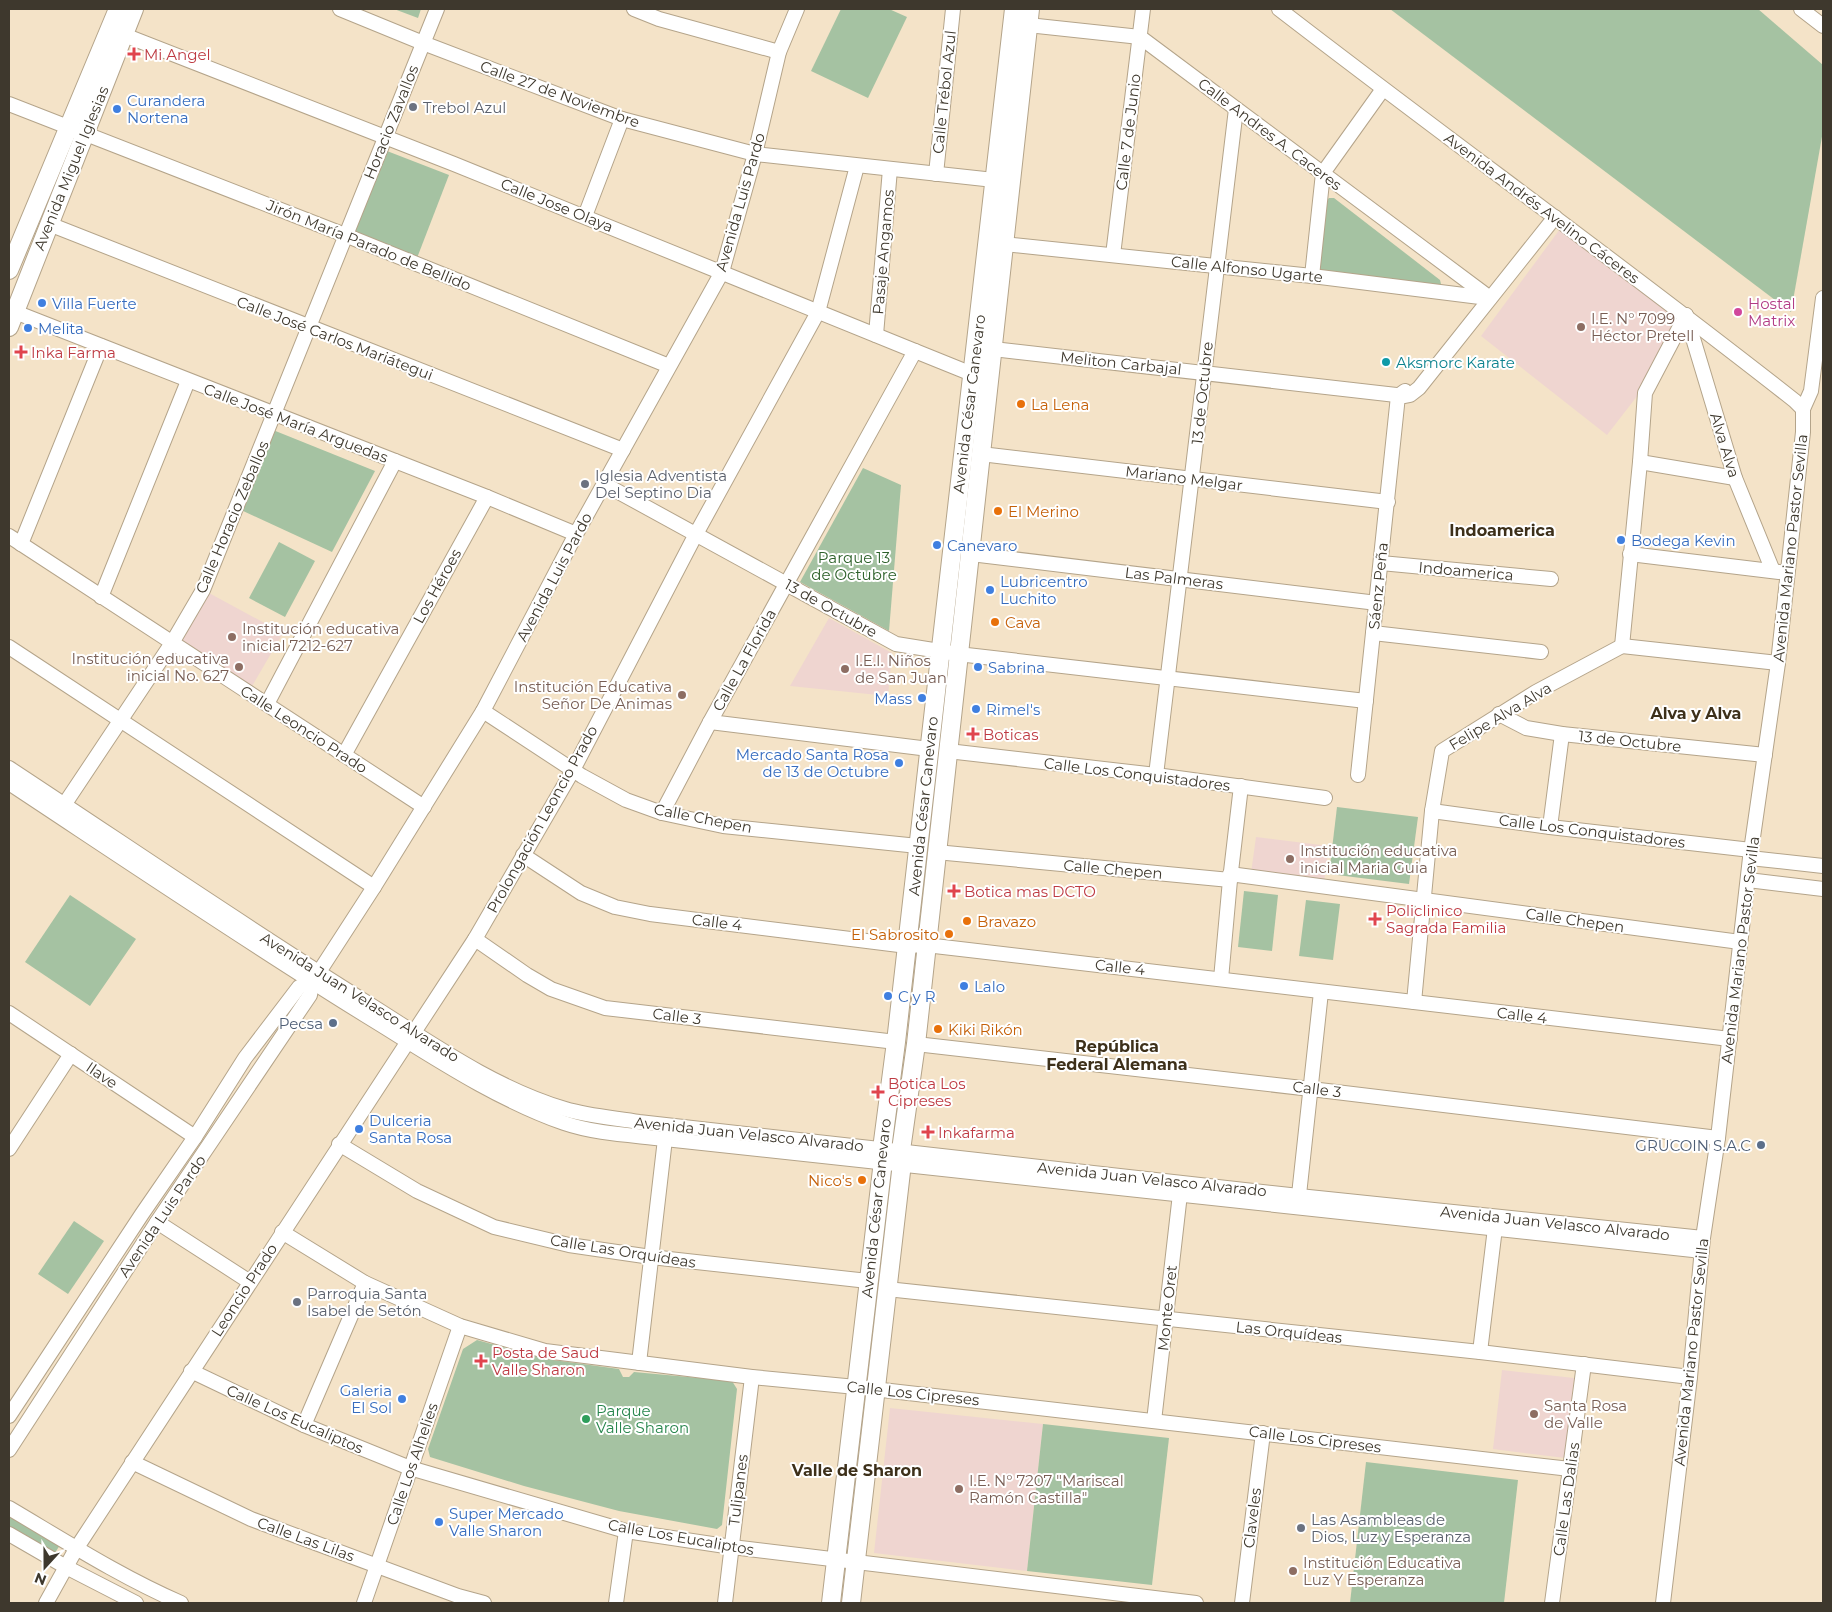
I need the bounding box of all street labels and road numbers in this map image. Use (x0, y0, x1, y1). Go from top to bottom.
street label: Calle Trébol Azul (928, 29, 960, 155)
street label: Calle 27 de Noviembre (478, 56, 642, 132)
street label: Horacio Zavallos (359, 62, 423, 182)
street label: Calle 7 de Junio (1111, 73, 1145, 191)
street label: Calle Andres A. Caceres (1194, 74, 1346, 194)
street label: Avenida Miguel Iglesias (29, 83, 113, 253)
street label: Avenida Andrés Avelino Cáceres (1441, 128, 1643, 288)
street label: Avenida Luis Pardo (711, 130, 769, 274)
street label: Calle Jose Olaya (498, 174, 616, 236)
street label: Pasaje Angamos (868, 189, 898, 315)
street label: Jirón María Parado de Bellido (263, 195, 474, 295)
street label: Calle Alfonso Ugarte (1170, 252, 1324, 286)
street label: Calle José Carlos Mariátegui (234, 292, 436, 384)
street label: Avenida César Canevaro (949, 313, 989, 495)
street label: 13 de Octubre (1187, 341, 1217, 445)
street label: Meliton Carbajal (1059, 347, 1183, 379)
street label: Calle José María Arguedas (201, 379, 391, 467)
street label: Alva Alva (1706, 410, 1744, 480)
street label: Avenida Mariano Pastor Sevilla (1769, 433, 1811, 663)
street label: Calle Horacio Zeballos (191, 438, 273, 596)
street label: Mariano Melgar (1124, 461, 1244, 495)
street label: Avenida Luis Pardo (512, 509, 596, 645)
street label: Sáenz Peña (1364, 541, 1392, 631)
street label: Los Héroes (409, 545, 465, 627)
street label: Indoamerica (1418, 557, 1514, 585)
street label: Las Palmeras (1124, 563, 1224, 593)
street label: 13 de Octubre (781, 575, 881, 641)
street label: Calle La Florida (708, 606, 780, 714)
street label: Felipe Alva Alva (1445, 678, 1555, 754)
street label: Calle Leoncio Prado (237, 681, 371, 777)
street label: Avenida César Canevaro (904, 715, 942, 897)
street label: Prolongación Leoncio Prado (482, 722, 602, 916)
street label: 13 de Octubre (1578, 726, 1682, 756)
street label: Calle Los Conquistadores (1043, 753, 1231, 795)
street label: Calle Chepen (652, 799, 754, 837)
street label: Calle Los Conquistadores (1498, 810, 1686, 852)
street label: Avenida Mariano Pastor Sevilla (1717, 835, 1763, 1065)
street label: Calle Chepen (1063, 855, 1163, 883)
street label: Calle Chepen (1524, 904, 1626, 936)
street label: Calle 4 (691, 910, 743, 935)
street label: Avenida Juan Velasco Alvarado (257, 928, 463, 1066)
street label: Calle 4 (1094, 955, 1146, 979)
street label: Calle 4 (1496, 1003, 1548, 1028)
street label: Calle 3 (652, 1004, 702, 1028)
street label: Ilave (82, 1058, 122, 1092)
street label: Calle 3 (1292, 1077, 1342, 1101)
street label: Avenida Juan Velasco Alvarado (633, 1112, 865, 1156)
street label: Avenida César Canevaro (857, 1117, 895, 1299)
street label: Avenida Luis Pardo (114, 1151, 210, 1281)
street label: Avenida Juan Velasco Alvarado (1036, 1157, 1268, 1201)
street label: Avenida Juan Velasco Alvarado (1439, 1201, 1671, 1245)
street label: Calle Las Orquídeas (549, 1230, 697, 1272)
street label: Avenida Mariano Pastor Sevilla (1670, 1237, 1712, 1467)
street label: Leoncio Prado (207, 1240, 281, 1340)
street label: Monte Oret (1153, 1264, 1181, 1352)
street label: Las Orquídeas (1235, 1317, 1343, 1347)
street label: Calle Los Cipreses (846, 1377, 980, 1409)
street label: Calle Los Eucaliptos (224, 1380, 366, 1458)
street label: Calle Los Alhelies (382, 1400, 442, 1528)
street label: Calle Los Cipreses (1248, 1421, 1382, 1457)
street label: Calle Las Dalias (1549, 1441, 1583, 1557)
street label: Tulipanes (724, 1453, 752, 1527)
street label: Claveles (1239, 1487, 1265, 1549)
street label: Calle Las Lilas (255, 1513, 357, 1565)
street label: Calle Los Eucaliptos (607, 1515, 755, 1559)

